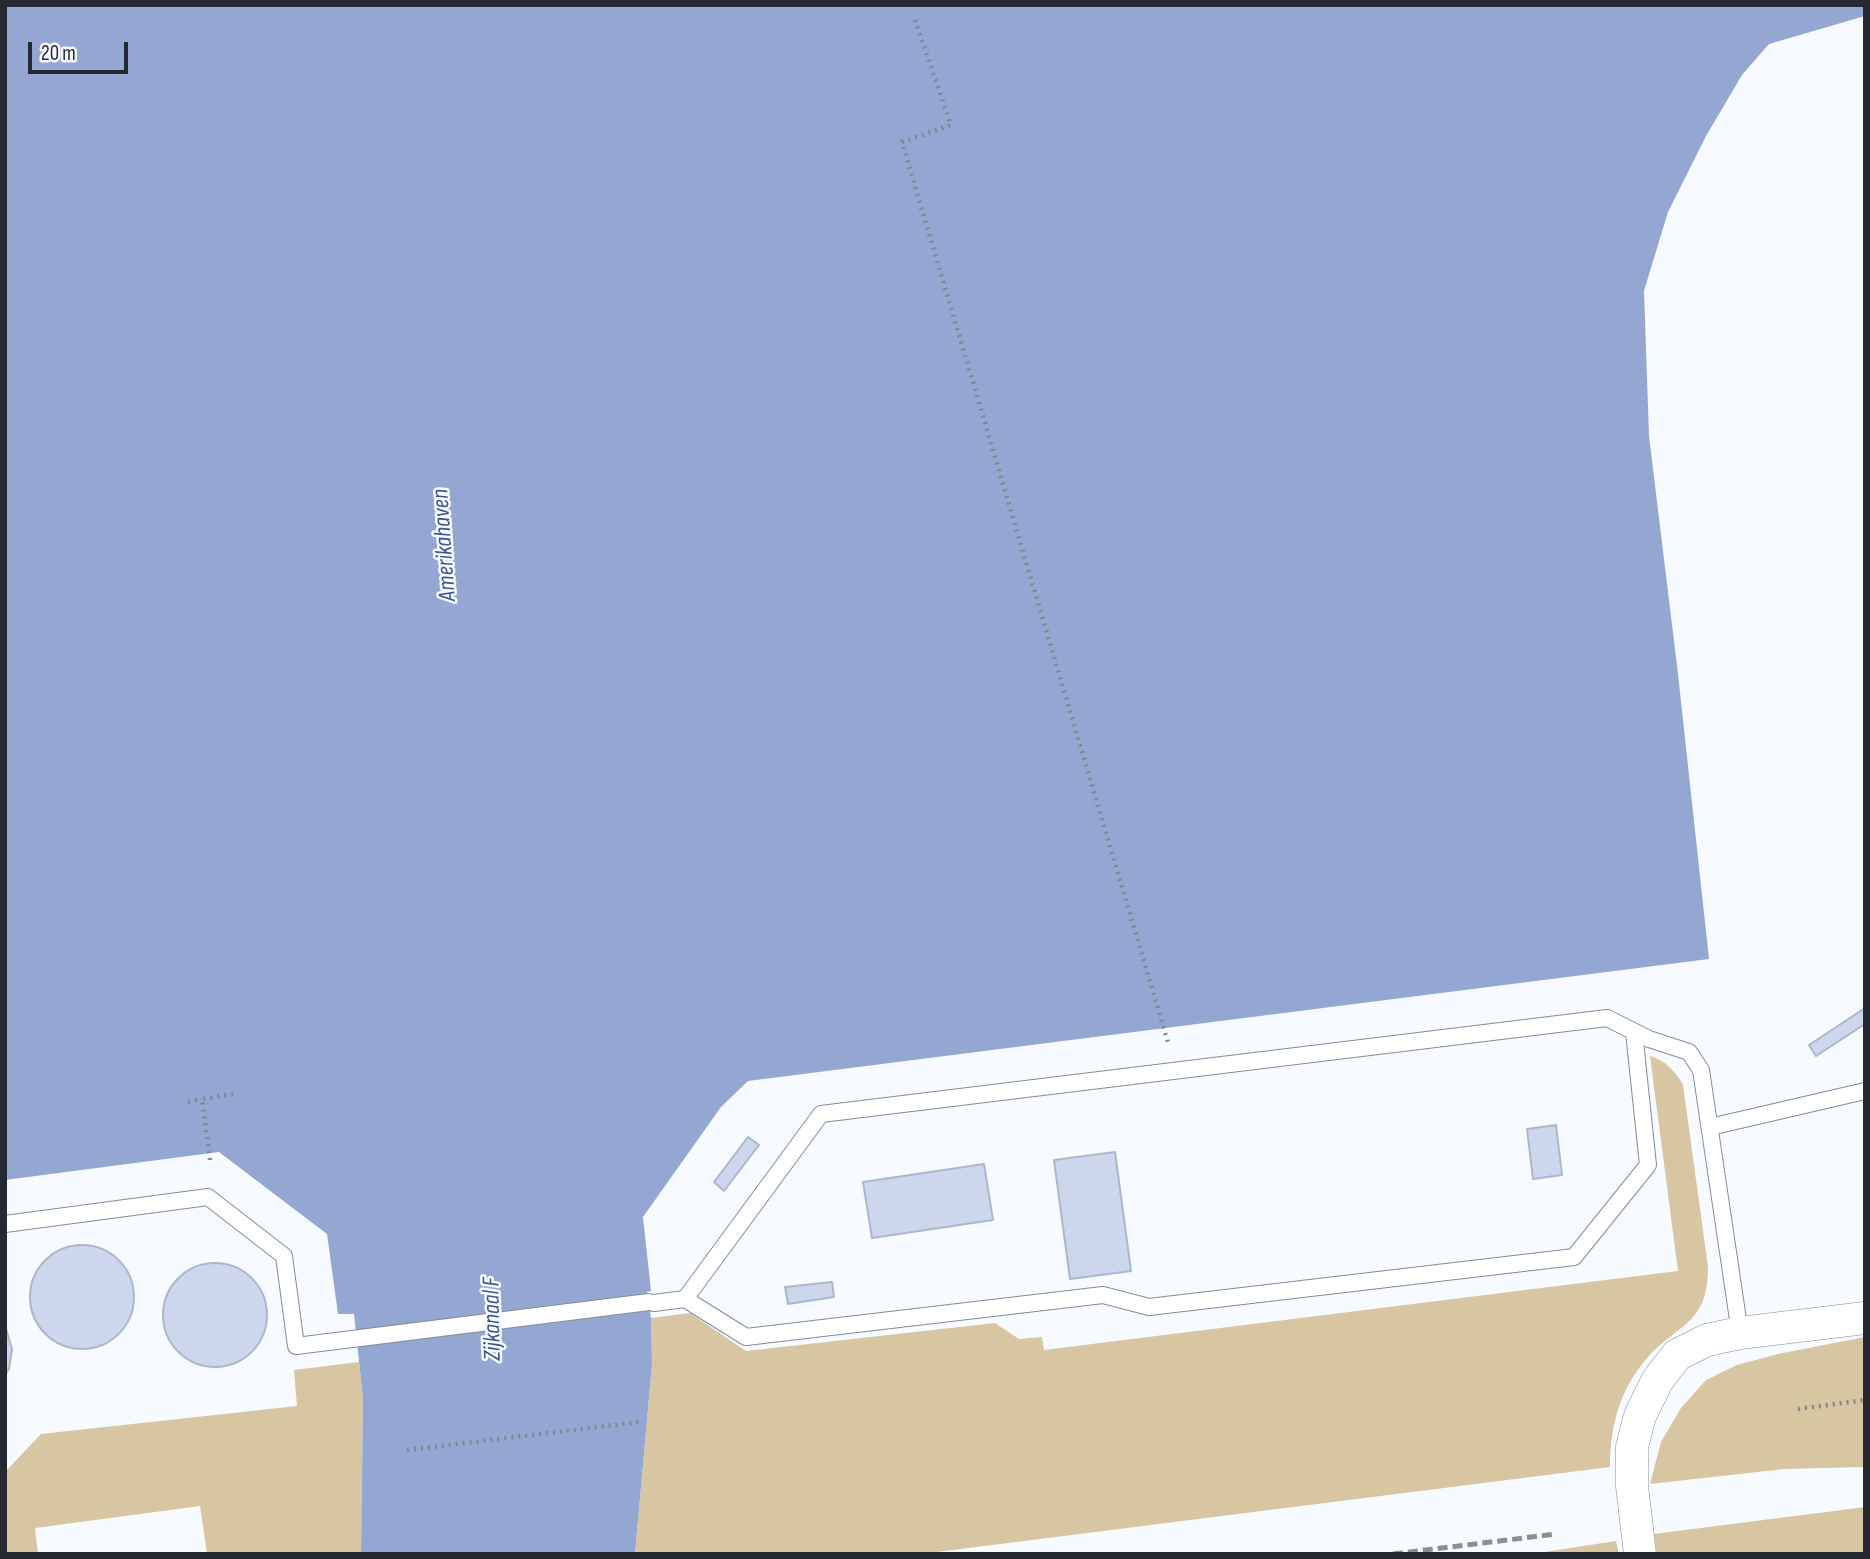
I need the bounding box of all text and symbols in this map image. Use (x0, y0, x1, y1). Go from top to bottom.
scale bar (32, 28, 131, 72)
text: 20 m (41, 41, 76, 66)
water label: Amerikahaven (427, 488, 463, 602)
water label: Zijkanaal F (478, 1277, 508, 1361)

